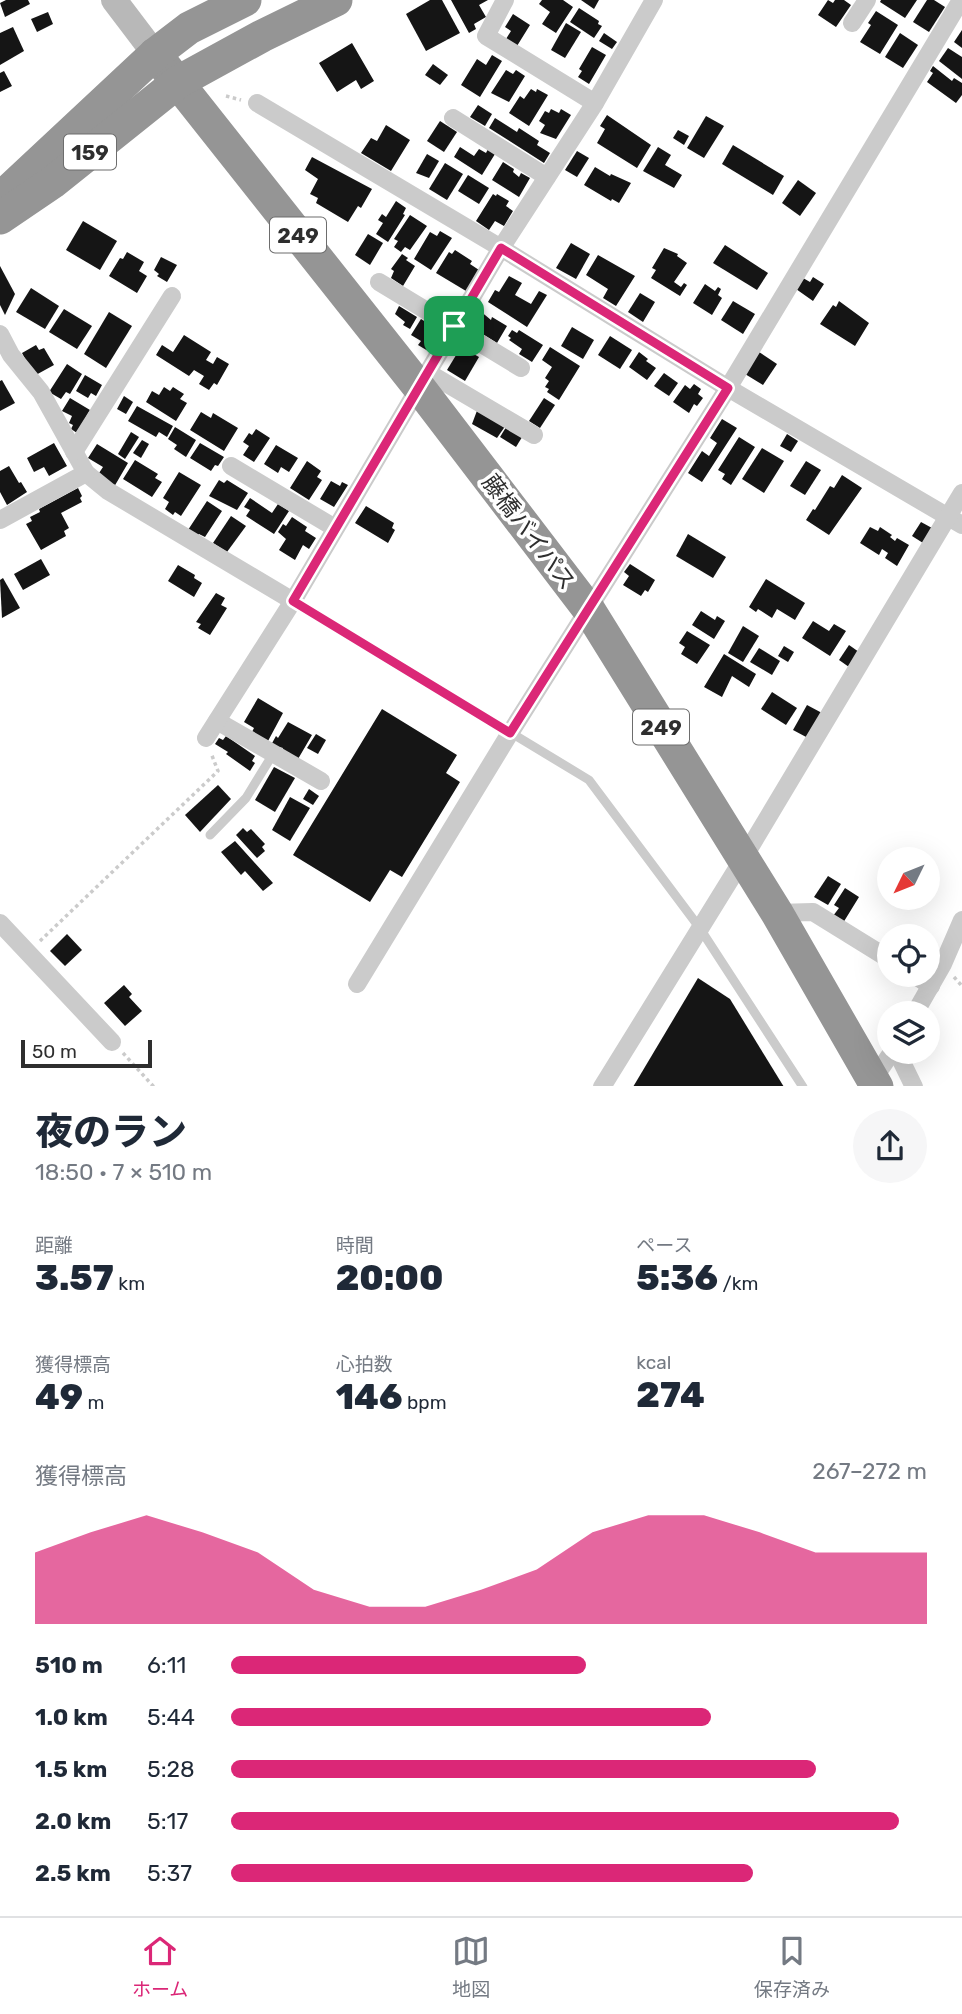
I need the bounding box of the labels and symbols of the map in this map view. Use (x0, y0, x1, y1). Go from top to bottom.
road number: 159 (64, 134, 116, 170)
road number: 249 (270, 218, 326, 252)
pin (424, 296, 484, 356)
street label: 藤橋バイパス (476, 469, 582, 595)
road number: 249 (633, 710, 689, 744)
north arrow (877, 847, 940, 910)
scale bar (21, 1038, 152, 1069)

